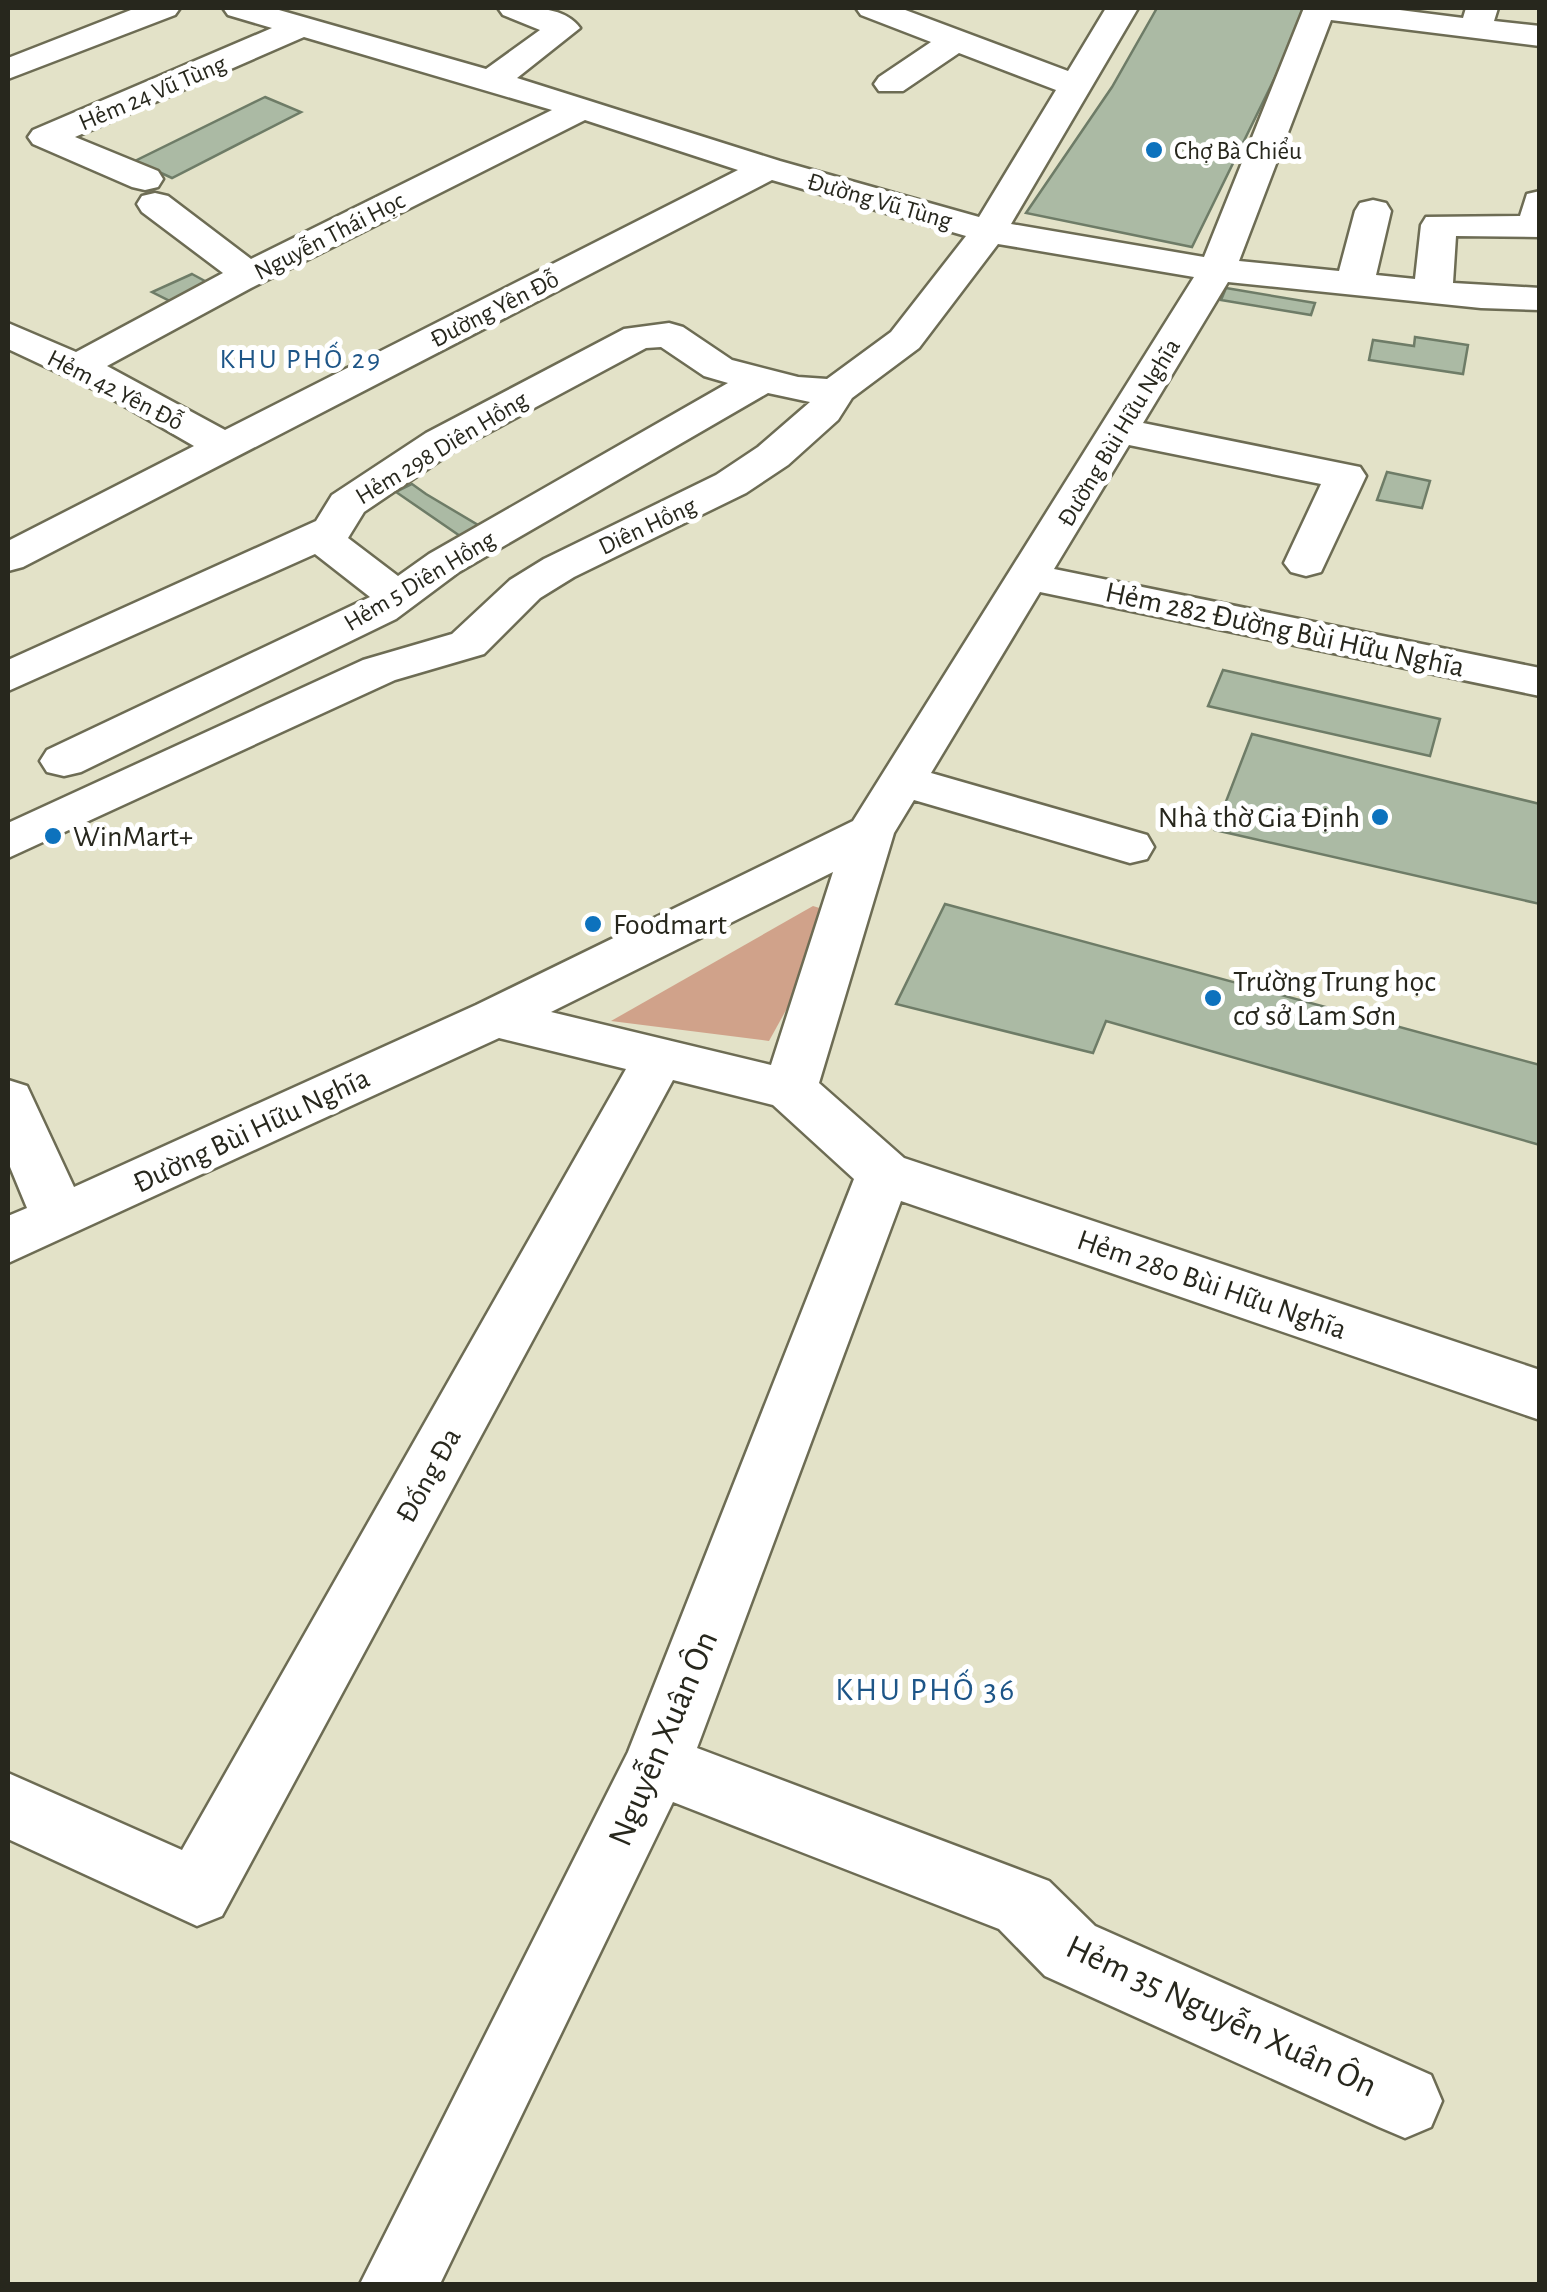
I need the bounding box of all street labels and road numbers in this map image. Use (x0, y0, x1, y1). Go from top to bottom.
street label: Hẻm 24 Vũ Tùng (75, 51, 231, 136)
street label: Đường Vũ Tùng (804, 169, 956, 234)
street label: Nguyễn Thái Học (250, 186, 409, 285)
street label: Đường Yên Đỗ (425, 264, 563, 352)
street label: Đường Bùi Hữu Nghĩa (1053, 334, 1185, 531)
street label: Hẻm 42 Yên Đỗ (43, 344, 188, 435)
street label: Hẻm 298 Diên Hồng (351, 387, 533, 509)
street label: Diên Hồng (595, 493, 701, 560)
street label: Hẻm 5 Diên Hồng (340, 526, 500, 636)
street label: Hẻm 282 Đường Bùi Hữu Nghĩa (1103, 577, 1467, 683)
street label: Đường Bùi Hữu Nghĩa (129, 1063, 374, 1199)
street label: Hẻm 280 Bùi Hữu Nghĩa (1073, 1225, 1350, 1345)
street label: Đống Đa (391, 1423, 467, 1528)
street label: Nguyễn Xuân Ôn (601, 1625, 724, 1851)
street label: Hẻm 35 Nguyễn Xuân Ôn (1061, 1927, 1383, 2104)

